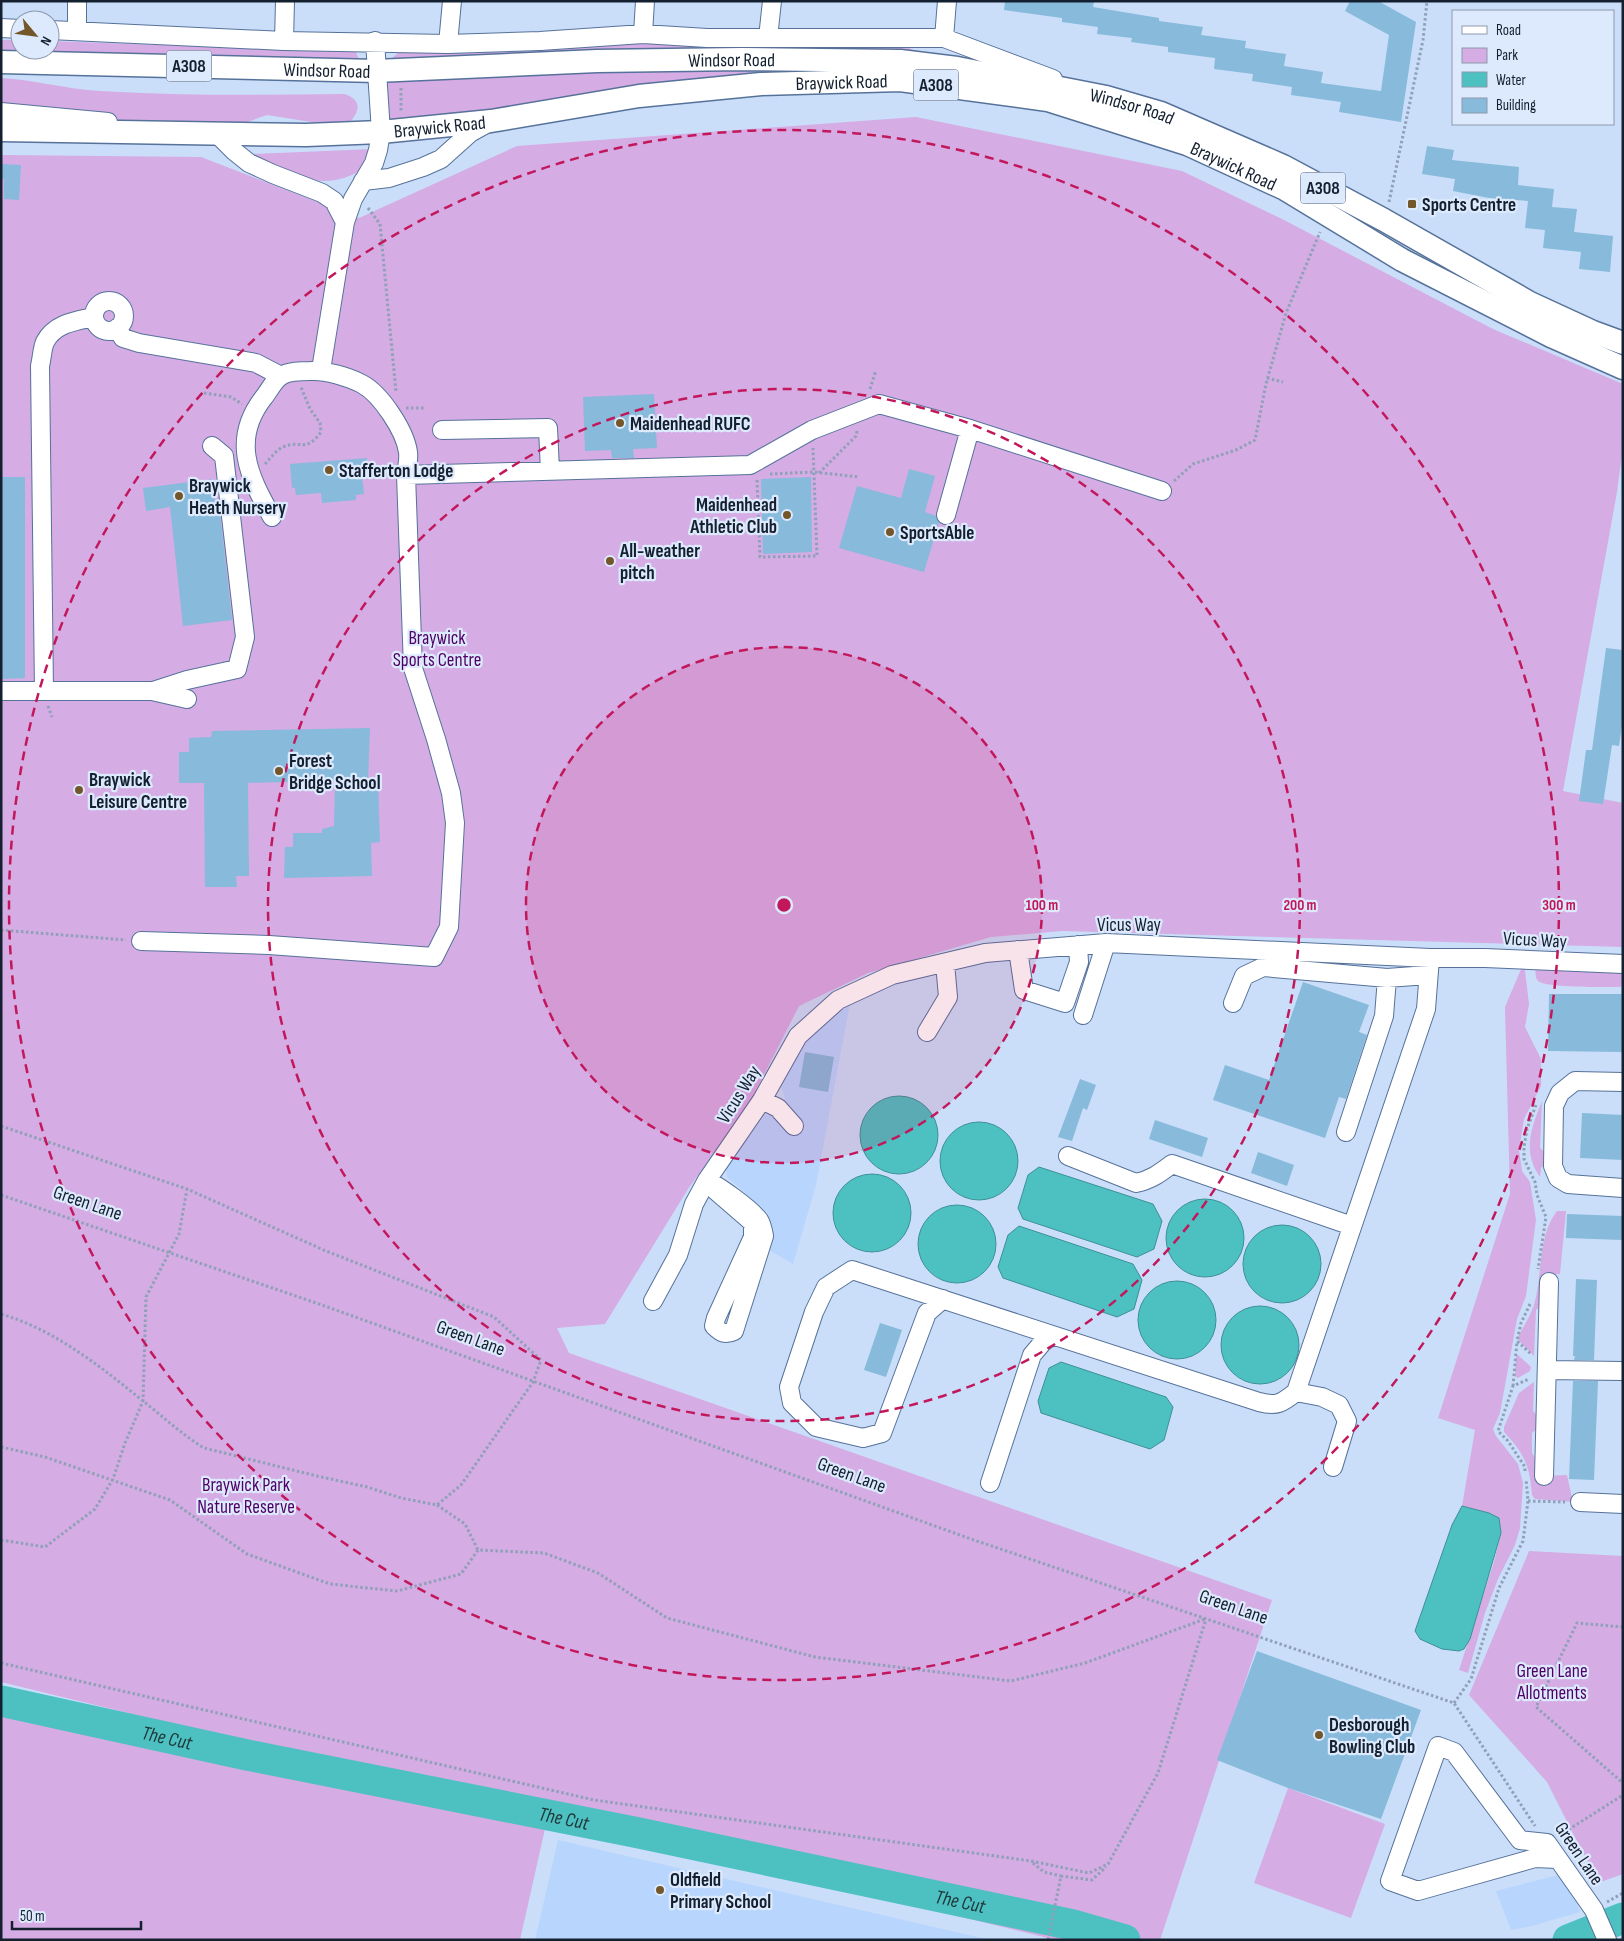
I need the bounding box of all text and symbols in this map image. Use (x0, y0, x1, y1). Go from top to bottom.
north arrow (10, 10, 60, 60)
legend (1452, 10, 1614, 125)
text: Road (1496, 21, 1521, 40)
text: N (37, 34, 55, 48)
text: Park (1496, 46, 1518, 65)
street label: Windsor Road (688, 49, 775, 73)
road number: A308 (166, 50, 212, 82)
street label: Windsor Road (283, 59, 371, 84)
street label: Braywick Road (795, 70, 888, 96)
road number: A308 (914, 70, 958, 100)
text: Water (1496, 71, 1527, 90)
street label: Windsor Road (1088, 84, 1177, 130)
text: Building (1496, 96, 1536, 115)
street label: Braywick Road (393, 112, 487, 144)
street label: Braywick Road (1187, 137, 1280, 196)
road number: A308 (1300, 172, 1346, 204)
place label: Sports Centre (1422, 194, 1516, 217)
marker: Sports Centre (1406, 198, 1418, 210)
place label: Maidenhead RUFC (630, 413, 751, 436)
marker: Maidenhead RUFC (614, 417, 626, 429)
place label: Stafferton Lodge (339, 460, 453, 483)
marker: Stafferton Lodge (323, 464, 335, 476)
place label: Braywick Heath Nursery (189, 475, 286, 520)
marker: Braywick Heath Nursery (173, 490, 185, 502)
place label: Maidenhead Athletic Club (689, 494, 777, 539)
marker: Maidenhead Athletic Club (781, 509, 793, 521)
place label: SportsAble (900, 522, 974, 545)
marker: SportsAble (884, 526, 896, 538)
place label: All-weather pitch (619, 540, 700, 585)
marker: All-weather pitch (604, 555, 616, 567)
park label: Braywick Sports Centre (393, 627, 481, 672)
place label: Forest Bridge School (289, 750, 381, 795)
marker: Forest Bridge School (273, 765, 285, 777)
place label: Braywick Leisure Centre (89, 769, 187, 814)
marker: Braywick Leisure Centre (73, 784, 85, 796)
centre of rings (775, 896, 793, 914)
text: 100 m (1026, 896, 1058, 915)
text: 200 m (1283, 896, 1317, 915)
text: 300 m (1542, 896, 1576, 915)
street label: Vicus Way (1097, 914, 1162, 937)
street label: Vicus Way (1502, 927, 1568, 954)
street label: Vicus Way (713, 1061, 766, 1128)
street label: Green Lane (50, 1181, 125, 1226)
street label: Green Lane (433, 1315, 508, 1361)
street label: Green Lane (814, 1452, 889, 1498)
park label: Braywick Park Nature Reserve (197, 1474, 295, 1519)
street label: Green Lane (1196, 1585, 1271, 1630)
park label: Green Lane Allotments (1516, 1660, 1588, 1705)
place label: Desborough Bowling Club (1329, 1714, 1415, 1759)
water label: The Cut (139, 1721, 195, 1756)
marker: Desborough Bowling Club (1313, 1729, 1325, 1741)
water label: The Cut (536, 1802, 592, 1836)
street label: Green Lane (1549, 1818, 1608, 1890)
place label: Oldfield Primary School (670, 1869, 771, 1914)
marker: Oldfield Primary School (654, 1884, 666, 1896)
water label: The Cut (933, 1885, 988, 1919)
scale bar (12, 1898, 141, 1930)
text: 50 m (20, 1907, 45, 1926)

